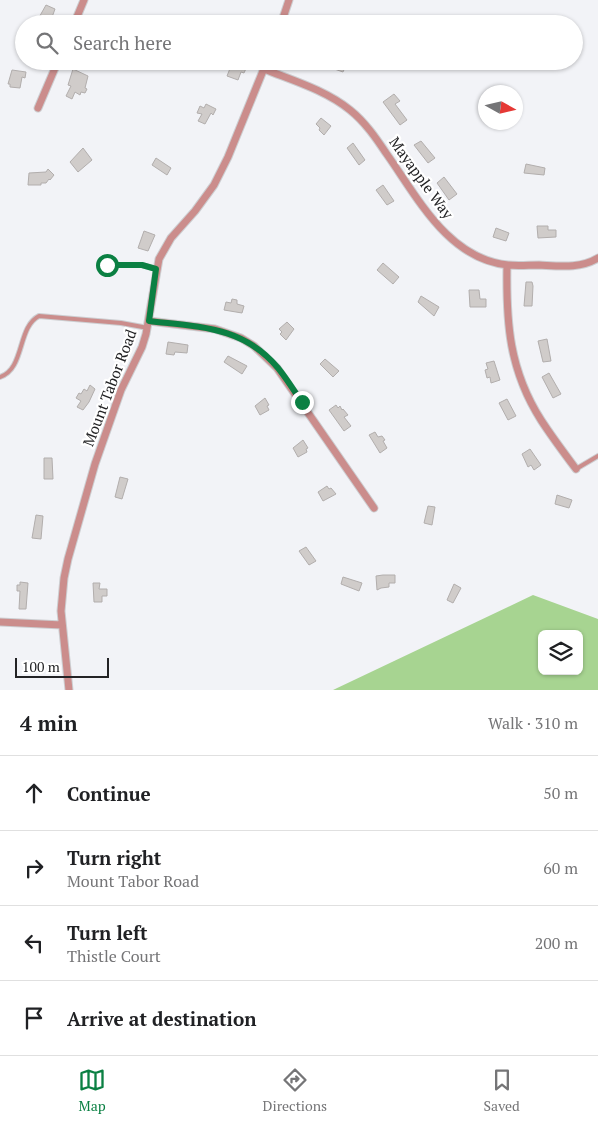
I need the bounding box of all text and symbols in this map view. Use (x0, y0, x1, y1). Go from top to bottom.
search box (15, 15, 583, 70)
icon: search (33, 29, 61, 57)
text: Search here (73, 30, 172, 55)
north arrow (478, 85, 523, 130)
street label: Mayapple Way (385, 132, 459, 223)
route start (96, 254, 119, 277)
street label: Mount Tabor Road (78, 326, 141, 449)
route end (291, 391, 314, 414)
map controls (538, 630, 583, 675)
button: layers (538, 630, 583, 675)
scale bar (15, 655, 109, 678)
text: 100 m (22, 657, 60, 676)
text: 4 min (20, 709, 77, 737)
text: Walk · 310 m (488, 712, 578, 734)
icon: ahead (20, 779, 48, 807)
text: Continue (67, 781, 151, 806)
text: 50 m (543, 782, 578, 804)
text: Turn right (67, 845, 161, 870)
icon: right (20, 854, 48, 882)
text: 60 m (543, 857, 578, 879)
text: Mount Tabor Road (67, 870, 199, 892)
text: Turn left (67, 920, 148, 945)
icon: left (20, 929, 48, 957)
text: 200 m (535, 932, 578, 954)
text: Thistle Court (67, 945, 161, 967)
icon: arrive (20, 1004, 48, 1032)
text: Arrive at destination (67, 1006, 256, 1031)
tab: Map (78, 1066, 106, 1115)
tab: Directions (263, 1066, 327, 1115)
tab: Saved (484, 1066, 520, 1115)

